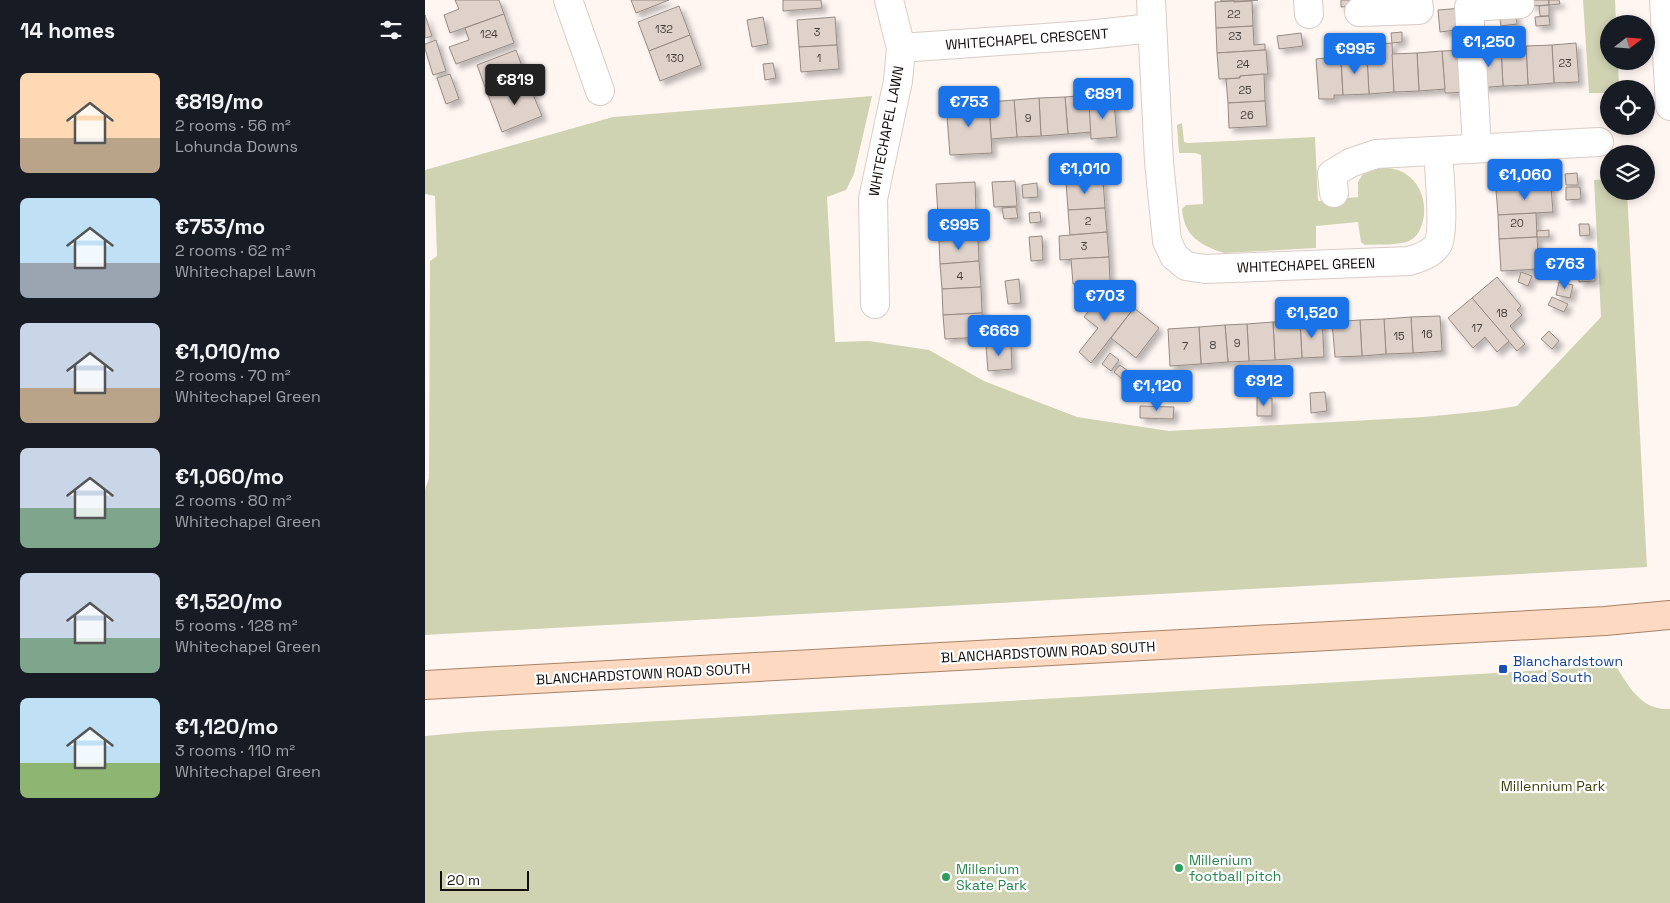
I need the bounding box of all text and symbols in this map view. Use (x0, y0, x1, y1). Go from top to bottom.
house number: 22 (1227, 7, 1241, 21)
north arrow (1600, 15, 1655, 70)
map controls (1600, 15, 1655, 200)
icon: filters (377, 16, 405, 44)
text: 14 homes (20, 17, 115, 44)
house number: 132 (655, 22, 673, 36)
street label: WHITECHAPEL CRESCENT (945, 24, 1109, 54)
house number: 3 (814, 25, 821, 39)
pin: €1,250 (1448, 26, 1530, 68)
house number: 124 (480, 27, 498, 41)
house number: 23 (1228, 29, 1242, 43)
text: €1,250 (1463, 31, 1515, 52)
pin: €995 (1325, 32, 1385, 75)
text: €995 (1335, 38, 1375, 59)
house number: 130 (666, 51, 684, 65)
house number: 1 (817, 51, 821, 65)
house number: 23 (1558, 56, 1572, 70)
house number: 24 (1236, 57, 1250, 71)
pin: €819 (485, 64, 545, 106)
street label: WHITECHAPEL LAWN (864, 64, 908, 198)
text: €819 (496, 69, 534, 90)
pin: €891 (1073, 78, 1133, 120)
button: locate (1600, 80, 1655, 135)
text: €891 (1084, 83, 1122, 104)
house number: 25 (1238, 83, 1252, 97)
pin: €753 (939, 86, 999, 128)
text: €819/mo (175, 88, 263, 115)
text: €753 (949, 91, 989, 112)
icon: home (60, 93, 120, 153)
house number: 26 (1240, 108, 1254, 122)
house number: 9 (1025, 111, 1032, 125)
text: 2 rooms · 56 m² (175, 115, 291, 136)
text: Lohunda Downs (175, 136, 298, 157)
button: layers (1600, 145, 1655, 200)
pin: €1,010 (1044, 152, 1126, 195)
text: €1,010 (1060, 158, 1110, 179)
pin: €1,060 (1484, 158, 1566, 201)
text: €1,060 (1498, 164, 1552, 185)
pin: €995 (929, 208, 989, 251)
text: €753/mo (175, 213, 265, 240)
text: €995 (939, 214, 979, 235)
house number: 2 (1085, 214, 1092, 228)
house number: 20 (1510, 216, 1524, 230)
icon: home (60, 218, 120, 278)
house number: 3 (1081, 239, 1088, 253)
text: 2 rooms · 62 m² (175, 240, 291, 261)
pin: €763 (1535, 248, 1595, 290)
text: €763 (1545, 253, 1585, 274)
street label: WHITECHAPEL GREEN (1237, 254, 1375, 276)
text: Whitechapel Lawn (175, 261, 316, 282)
house number: 4 (957, 269, 964, 283)
pin: €703 (1075, 280, 1135, 322)
text: €703 (1085, 285, 1125, 306)
pin: €1,520 (1271, 296, 1353, 339)
text: €1,520 (1286, 302, 1338, 323)
house number: 18 (1496, 306, 1508, 320)
pin: €669 (969, 314, 1029, 357)
text: €669 (979, 320, 1019, 341)
house number: 17 (1472, 321, 1482, 335)
house number: 16 (1421, 327, 1433, 341)
house number: 15 (1393, 329, 1405, 343)
house number: 9 (1234, 336, 1241, 350)
text: €1,010/mo (175, 338, 280, 365)
house number: 8 (1210, 338, 1217, 352)
house number: 7 (1182, 339, 1188, 353)
icon: home (60, 343, 120, 403)
pin: €912 (1234, 364, 1294, 407)
text: 2 rooms · 70 m² (175, 365, 291, 386)
pin: €1,120 (1116, 370, 1198, 412)
text: €912 (1245, 370, 1283, 391)
text: €1,120 (1132, 375, 1182, 396)
text: Whitechapel Green (175, 386, 321, 407)
text: €1,060/mo (175, 463, 284, 490)
icon: home (60, 468, 120, 528)
text: 2 rooms · 80 m² (175, 490, 292, 511)
text: Whitechapel Green (175, 511, 321, 532)
text: €1,520/mo (175, 588, 282, 615)
icon: home (60, 593, 120, 653)
text: 5 rooms · 128 m² (175, 615, 298, 636)
text: Whitechapel Green (175, 636, 321, 657)
street label: BLANCHARDSTOWN ROAD SOUTH (940, 637, 1156, 667)
place label: Blanchardstown Road South (1513, 652, 1623, 686)
street label: BLANCHARDSTOWN ROAD SOUTH (535, 659, 751, 689)
marker: Blanchardstown Road South (1497, 663, 1509, 675)
text: €1,120/mo (175, 713, 278, 740)
icon: home (60, 718, 120, 778)
text: 3 rooms · 110 m² (175, 740, 295, 761)
text: Whitechapel Green (175, 761, 321, 782)
park label: Millennium Park (1501, 777, 1606, 795)
place label: Millenium football pitch (1189, 851, 1281, 885)
place label: Millenium Skate Park (956, 860, 1027, 894)
marker: Millenium football pitch (1173, 862, 1185, 874)
scale bar (440, 868, 529, 891)
text: 20 m (447, 871, 480, 889)
marker: Millenium Skate Park (940, 871, 952, 883)

